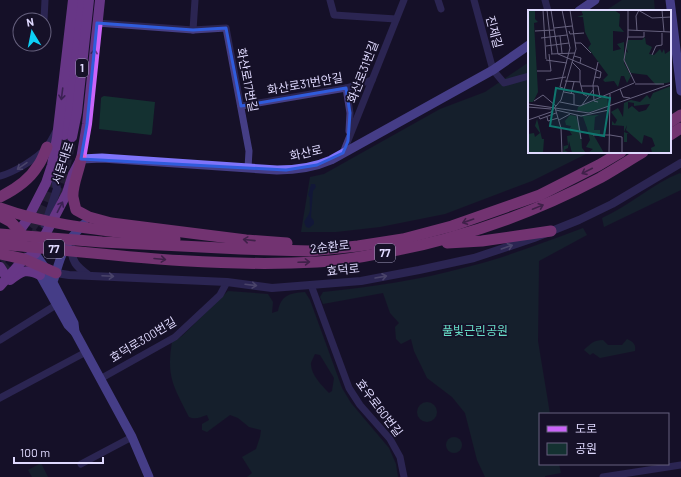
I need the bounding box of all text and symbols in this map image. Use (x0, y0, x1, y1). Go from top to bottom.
inset map (528, 10, 671, 153)
north arrow (12, 12, 52, 52)
street label: 진제길 (484, 14, 506, 50)
text: N (25, 15, 35, 29)
street label: 화산로31번길 (344, 39, 380, 105)
street label: 화산로17번길 (235, 47, 261, 113)
one-way arrow (90, 49, 97, 62)
road number: 1 (76, 59, 88, 77)
street label: 화산로31번안길 (266, 69, 344, 97)
one-way arrow (58, 87, 65, 100)
street label: 서문대로 (49, 140, 76, 186)
street label: 화산로 (288, 141, 323, 163)
one-way arrow (17, 162, 28, 170)
one-way arrow (582, 168, 594, 175)
one-way arrow (57, 201, 64, 213)
one-way arrow (531, 202, 543, 210)
one-way arrow (461, 218, 474, 225)
one-way arrow (243, 236, 256, 244)
street label: 2순환로 (309, 237, 350, 255)
road number: 77 (44, 240, 64, 258)
one-way arrow (500, 243, 513, 250)
road number: 77 (375, 244, 395, 262)
one-way arrow (153, 255, 166, 262)
one-way arrow (297, 259, 310, 266)
street label: 효덕로 (326, 260, 360, 278)
one-way arrow (101, 272, 114, 280)
one-way arrow (374, 273, 387, 281)
one-way arrow (245, 281, 258, 289)
street label: 효덕로300번길 (107, 314, 178, 364)
park label: 풀빛근린공원 (442, 323, 508, 337)
street label: 효우로60번길 (354, 376, 406, 439)
legend (539, 413, 669, 465)
text: 도로 (575, 421, 597, 435)
scale bar (14, 439, 103, 465)
text: 공원 (575, 441, 597, 455)
text: 100 m (20, 445, 50, 459)

